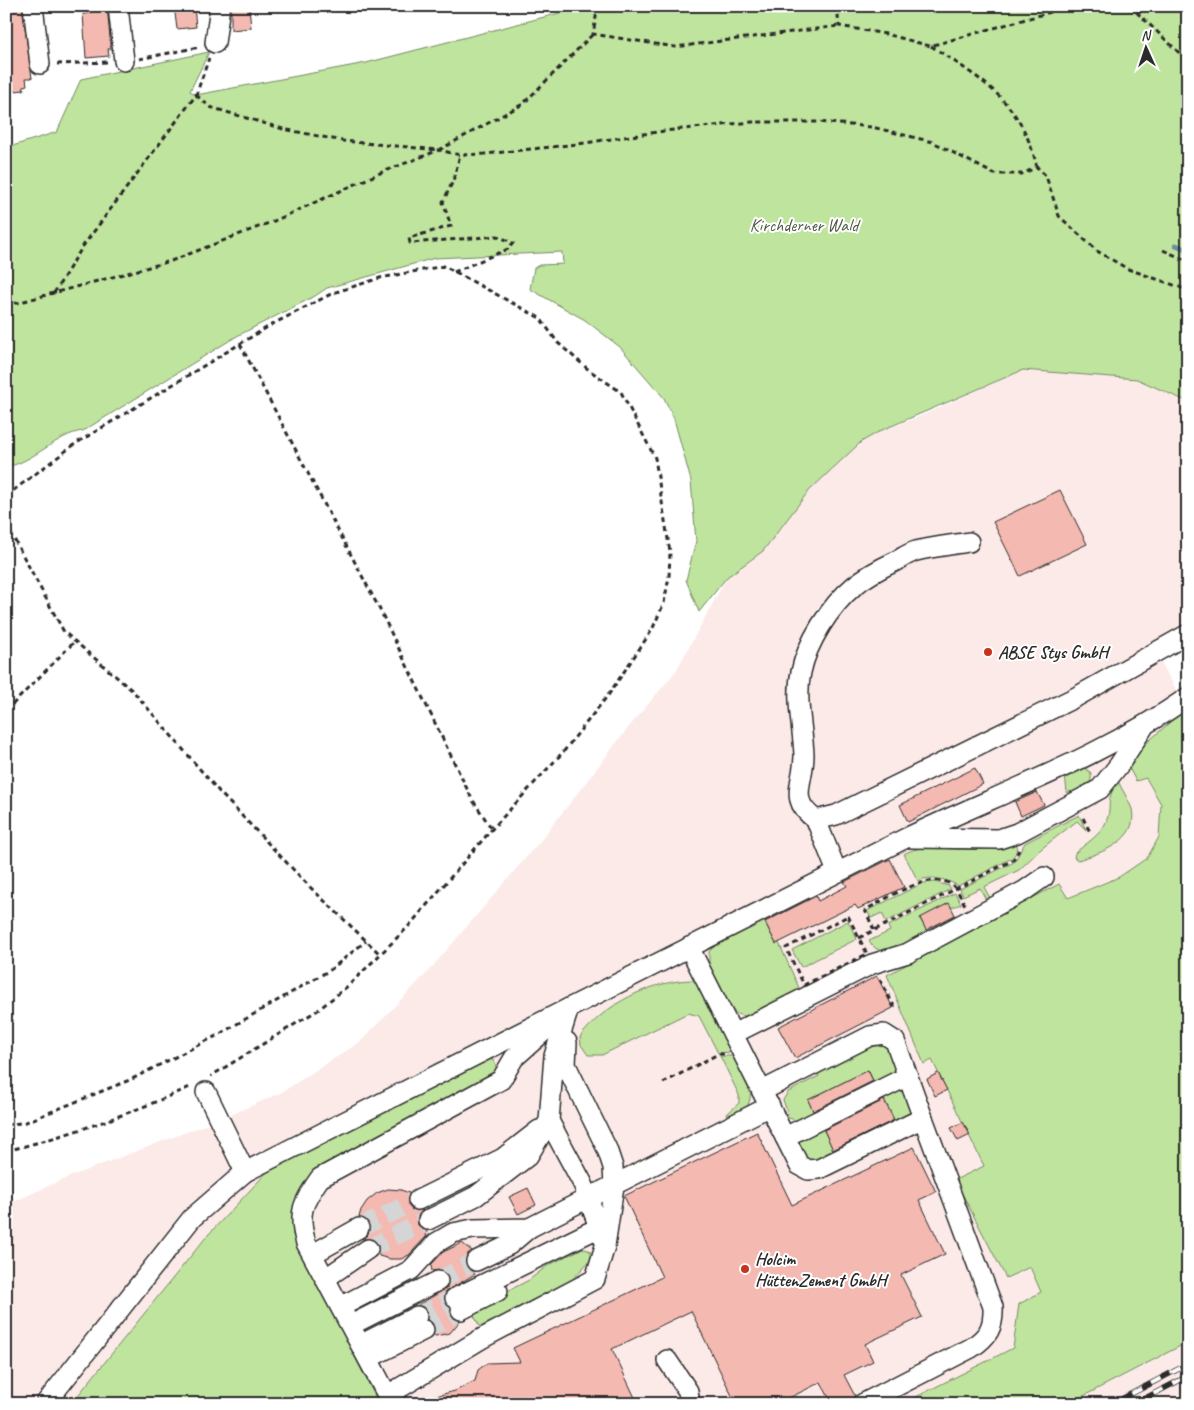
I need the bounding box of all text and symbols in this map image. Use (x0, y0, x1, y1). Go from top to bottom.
north arrow (1122, 22, 1172, 72)
text: N (1141, 27, 1152, 44)
park label: Kirchderner Wald (750, 214, 861, 236)
place label: ABSE Stys GmbH (998, 641, 1111, 663)
marker: ABSE Stys GmbH (982, 646, 994, 658)
place label: Holcim HüttenZement GmbH (755, 1248, 890, 1291)
marker: Holcim HüttenZement GmbH (739, 1263, 751, 1275)

